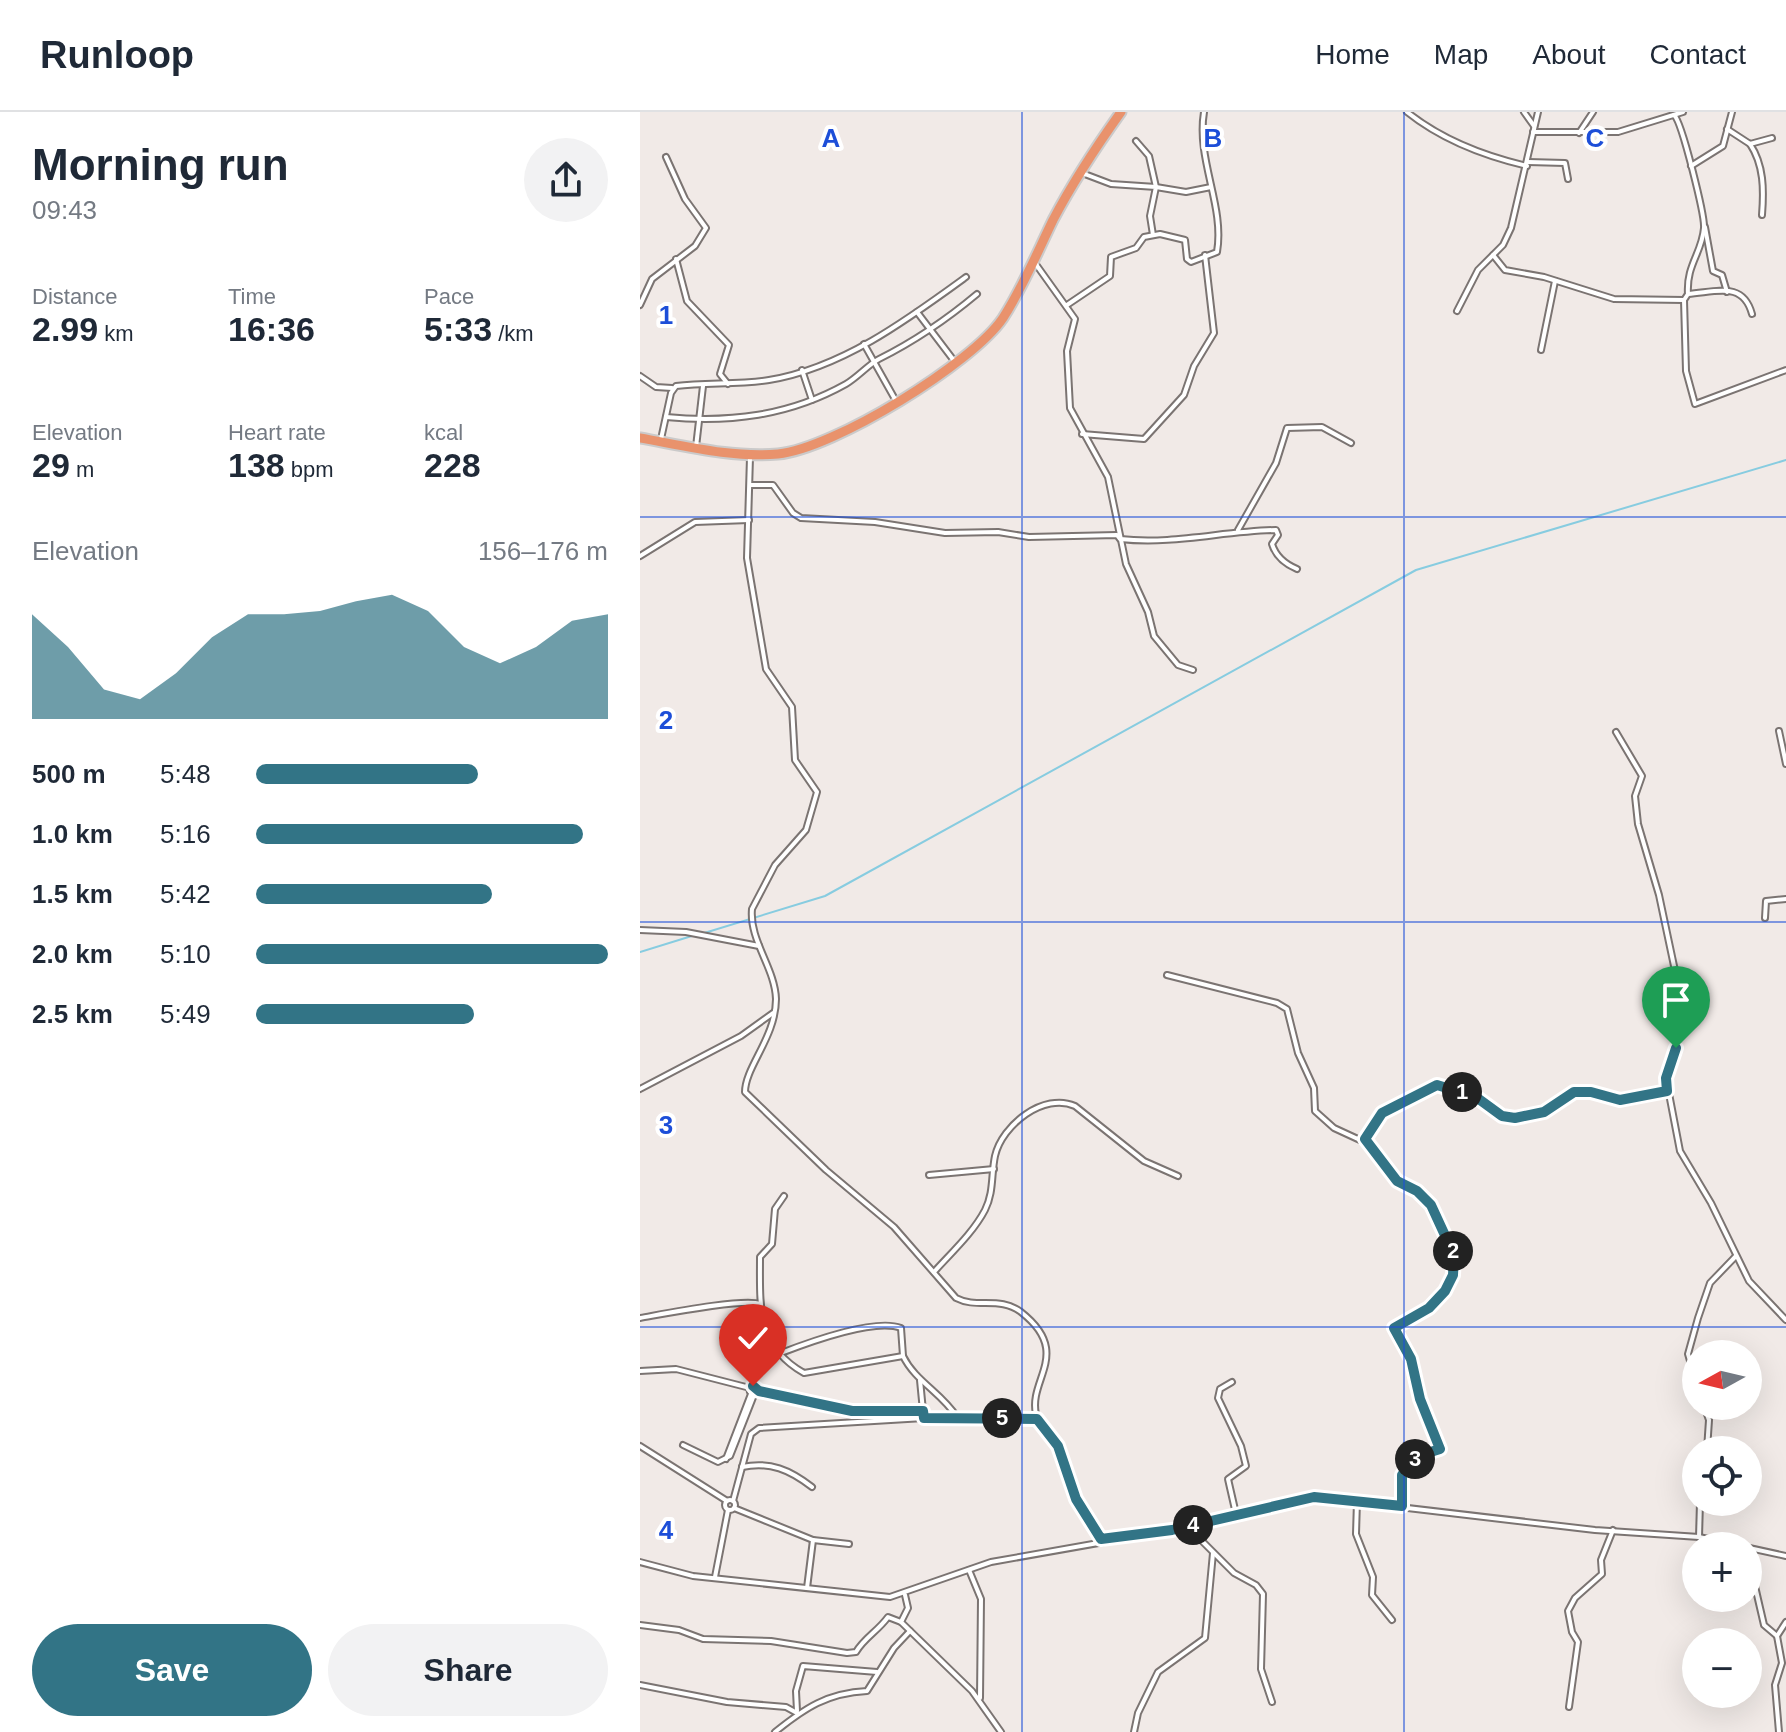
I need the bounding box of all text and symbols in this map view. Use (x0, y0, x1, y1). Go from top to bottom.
text: Runloop (40, 34, 194, 76)
text: Home (1315, 39, 1390, 70)
text: Map (1434, 39, 1488, 70)
text: About (1532, 39, 1606, 70)
text: Contact (1650, 39, 1746, 70)
text: A (822, 123, 841, 153)
text: B (1204, 123, 1222, 153)
text: C (1586, 123, 1605, 153)
button: share (524, 138, 608, 222)
text: Morning run (32, 140, 289, 189)
text: 09:43 (32, 195, 97, 225)
text: Distance (32, 284, 118, 309)
text: Time (228, 284, 276, 309)
text: Pace (424, 284, 474, 309)
text: 1 (659, 300, 673, 330)
text: 2.99 (32, 310, 98, 348)
text: 16:36 (228, 310, 315, 348)
text: 5:33 (424, 310, 492, 348)
text: km (98, 321, 134, 346)
text: /km (492, 321, 534, 346)
text: Elevation (32, 420, 123, 445)
text: Heart rate (228, 420, 326, 445)
text: kcal (424, 420, 463, 445)
text: 29 (32, 446, 70, 484)
text: 138 (228, 446, 285, 484)
text: 228 (424, 446, 481, 484)
text: m (70, 457, 94, 482)
text: bpm (285, 457, 334, 482)
text: Elevation (32, 536, 139, 566)
text: 156–176 m (478, 536, 608, 566)
text: 2 (659, 705, 673, 735)
text: 500 m (32, 759, 106, 789)
text: 5:48 (160, 759, 211, 789)
text: 1.0 km (32, 819, 113, 849)
text: 5:16 (160, 819, 211, 849)
text: 1.5 km (32, 879, 113, 909)
text: 5:42 (160, 879, 211, 909)
text: 2.0 km (32, 939, 113, 969)
text: 5:10 (160, 939, 211, 969)
pin (1642, 966, 1710, 1048)
icon: arrive (1654, 978, 1698, 1022)
text: 2.5 km (32, 999, 113, 1029)
text: 5:49 (160, 999, 211, 1029)
pin: 1 (1442, 1072, 1482, 1112)
text: 1 (1456, 1079, 1468, 1104)
text: 3 (659, 1110, 673, 1140)
pin: 2 (1433, 1231, 1473, 1271)
text: 2 (1447, 1238, 1459, 1263)
pin (719, 1304, 787, 1386)
icon: check (731, 1316, 775, 1360)
north arrow (1682, 1340, 1762, 1420)
map controls (1682, 1340, 1762, 1708)
pin: 5 (982, 1398, 1022, 1438)
text: 5 (996, 1405, 1008, 1430)
button: locate (1682, 1436, 1762, 1516)
pin: 3 (1395, 1439, 1435, 1479)
text: 3 (1409, 1446, 1421, 1471)
pin: 4 (1173, 1505, 1213, 1545)
text: 4 (1187, 1512, 1199, 1537)
text: 4 (659, 1515, 674, 1545)
button: + (1682, 1532, 1762, 1612)
button: Save (32, 1624, 312, 1716)
button: Share (328, 1624, 608, 1716)
button: − (1682, 1628, 1762, 1708)

